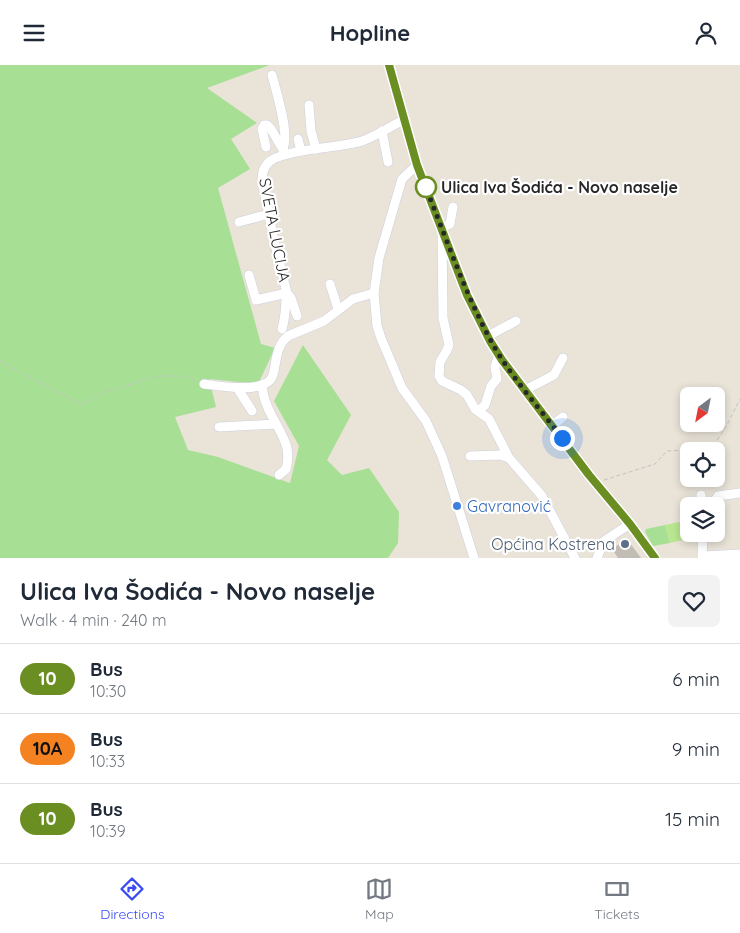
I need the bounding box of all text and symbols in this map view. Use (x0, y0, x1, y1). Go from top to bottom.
icon: menu (20, 19, 48, 47)
text: Hopline (330, 19, 410, 47)
icon: person (692, 19, 720, 47)
street label: SVETA LUCIJA (255, 176, 295, 284)
marker: Ulica Iva Šodića - Novo naselje (415, 176, 437, 198)
place label: Ulica Iva Šodića - Novo naselje (441, 177, 678, 197)
north arrow (680, 387, 725, 433)
map controls (680, 387, 725, 542)
your location (550, 426, 575, 451)
button: locate (680, 442, 725, 487)
place label: Gavranović (467, 496, 551, 516)
button: layers (680, 497, 725, 542)
marker: Gavranović (451, 500, 463, 512)
place label: Općina Kostrena (491, 534, 615, 554)
marker: Općina Kostrena (619, 538, 631, 550)
button: heart (668, 575, 720, 627)
text: Ulica Iva Šodića - Novo naselje (20, 576, 375, 606)
text: Walk · 4 min · 240 m (20, 610, 167, 630)
text: Bus (90, 657, 123, 681)
text: 10 (38, 667, 57, 690)
text: 6 min (672, 667, 720, 691)
text: 10:30 (90, 681, 126, 701)
text: Bus (90, 727, 123, 751)
text: 10A (33, 737, 62, 760)
text: 9 min (672, 737, 720, 761)
text: 10:33 (90, 751, 125, 771)
text: Bus (90, 797, 123, 821)
text: 10 (38, 807, 57, 830)
text: 15 min (665, 807, 720, 831)
text: 10:39 (90, 821, 126, 841)
tab: Directions (100, 875, 164, 923)
tab: Map (365, 875, 394, 923)
tab: Tickets (594, 875, 640, 923)

